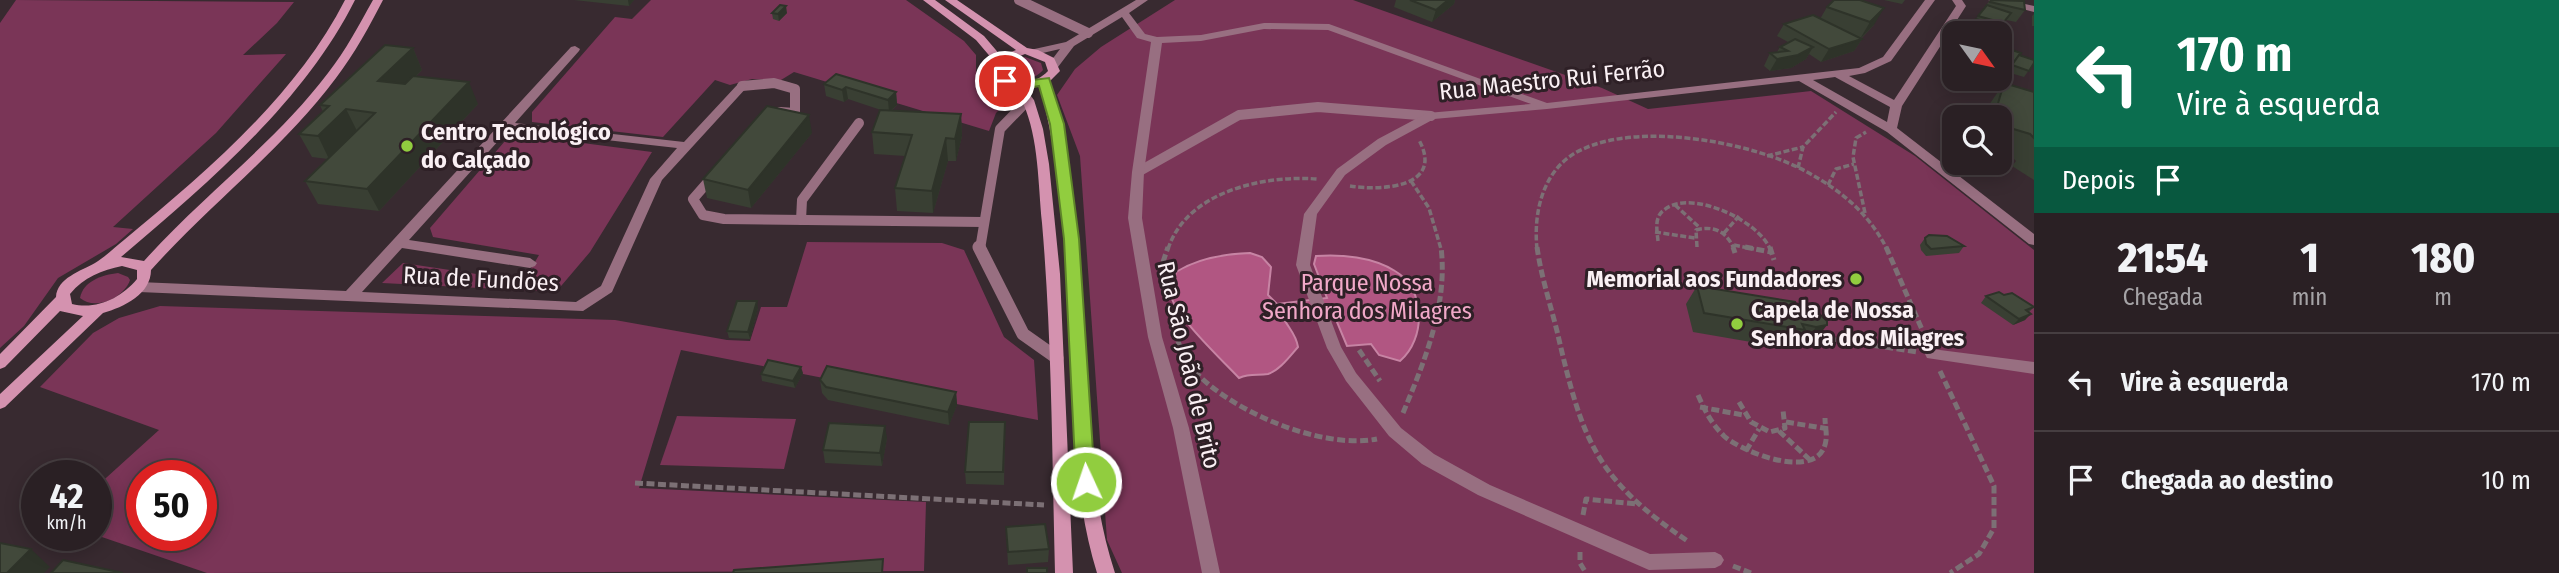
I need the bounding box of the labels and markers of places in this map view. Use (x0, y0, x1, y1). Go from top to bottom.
pin (975, 51, 1035, 111)
place label: Centro Tecnológico do Calçado (421, 118, 611, 174)
marker: Centro Tecnológico do Calçado (399, 138, 415, 154)
place label: Memorial aos Fundadores (1586, 265, 1842, 293)
marker: Memorial aos Fundadores (1848, 271, 1864, 287)
place label: Capela de Nossa Senhora dos Milagres (1751, 296, 1965, 352)
marker: Capela de Nossa Senhora dos Milagres (1729, 316, 1745, 332)

